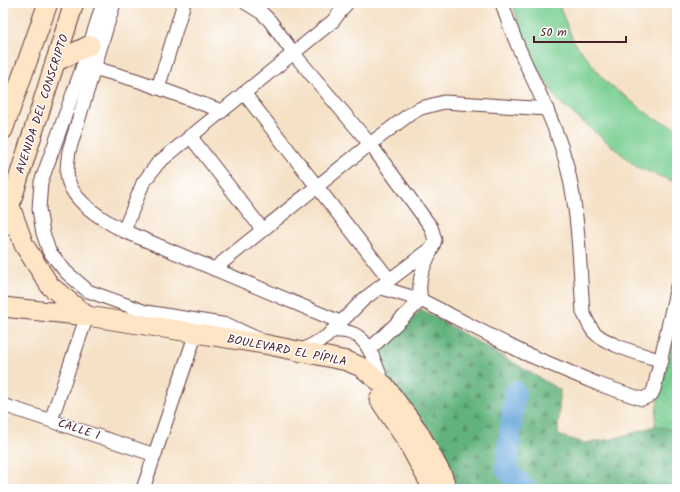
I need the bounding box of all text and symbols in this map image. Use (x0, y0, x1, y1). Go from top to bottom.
scale bar (534, 18, 626, 44)
text: 50 m (540, 23, 567, 42)
street label: AVENIDA DEL CONSCRIPTO (11, 31, 74, 176)
street label: BOULEVARD EL PÍPILA (225, 330, 348, 371)
street label: CALLE 1 (55, 414, 103, 445)

